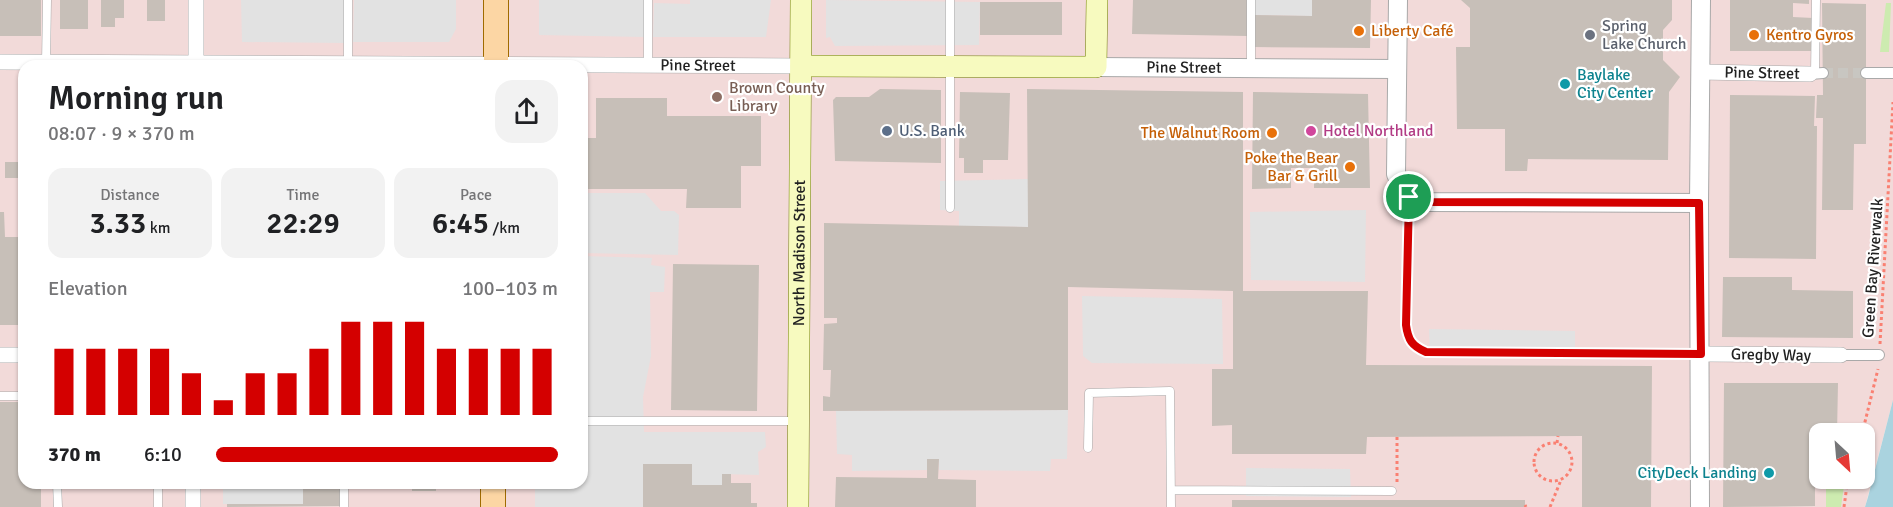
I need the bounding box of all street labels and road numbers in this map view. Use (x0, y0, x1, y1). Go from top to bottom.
street label: Pine Street (660, 55, 736, 76)
street label: Pine Street (1146, 57, 1222, 78)
street label: Pine Street (1724, 62, 1800, 84)
street label: North Madison Street (789, 179, 810, 326)
street label: Green Bay Riverwalk (1858, 197, 1888, 339)
street label: Gregby Way (1731, 344, 1812, 366)

